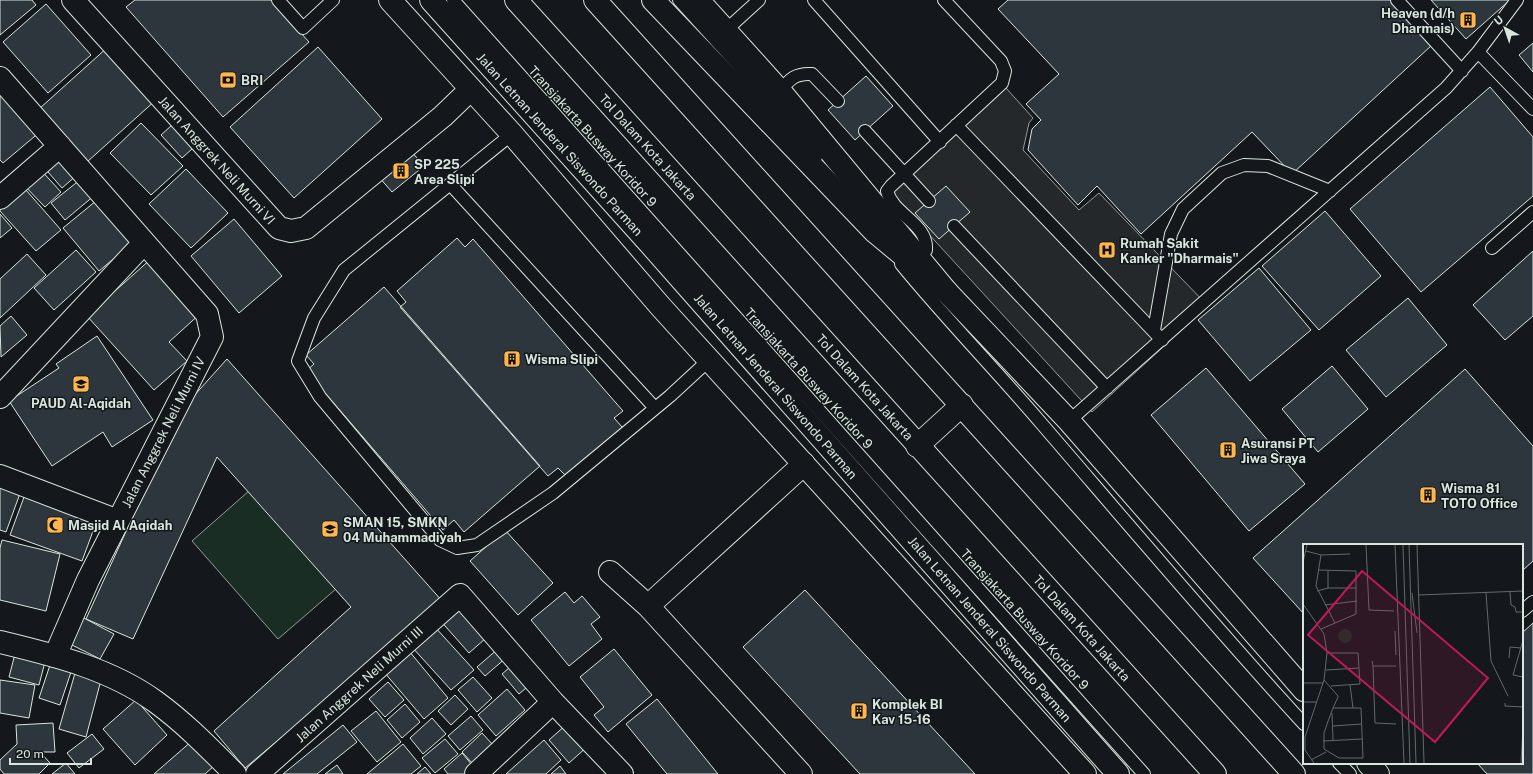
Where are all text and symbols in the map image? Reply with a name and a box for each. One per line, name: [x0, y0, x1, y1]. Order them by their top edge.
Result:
place label: Heaven (d/h Dharmais): [1381, 6, 1455, 36]
north arrow: [1485, 8, 1525, 48]
building icon: Heaven (d/h Dharmais): [1458, 10, 1478, 30]
text: U: [1492, 13, 1506, 27]
street label: Jalan Letnan Jenderal Siswondo Parman: [474, 50, 646, 239]
street label: Transjakarta Busway Koridor 9: [526, 63, 660, 210]
bank icon: BRI: [218, 70, 238, 90]
place label: BRI: [241, 73, 263, 88]
street label: Tol Dalam Kota Jakarta: [596, 91, 699, 203]
street label: Jalan Anggrek Neli Murni VI: [155, 93, 278, 227]
place label: SP 225 Area Slipi: [414, 157, 475, 187]
building icon: SP 225 Area Slipi: [391, 161, 411, 181]
place label: Rumah Sakit Kanker "Dharmais": [1120, 236, 1239, 266]
hospital icon: Rumah Sakit Kanker "Dharmais": [1097, 240, 1117, 260]
street label: Jalan Letnan Jenderal Siswondo Parman: [691, 291, 860, 482]
street label: Transjakarta Busway Koridor 9: [742, 305, 876, 452]
street label: Tol Dalam Kota Jakarta: [813, 331, 916, 443]
building icon: Wisma Slipi: [502, 349, 522, 369]
place label: Wisma Slipi: [525, 352, 598, 367]
street label: Jalan Anggrek Neli Murni IV: [119, 354, 208, 510]
school or university icon: PAUD Al-Aqidah: [71, 374, 91, 394]
place label: PAUD Al-Aqidah: [31, 396, 131, 411]
place label: Asuransi PT Jiwa Sraya: [1241, 436, 1315, 466]
building icon: Asuransi PT Jiwa Sraya: [1218, 440, 1238, 460]
place label: Wisma 81 TOTO Office: [1441, 481, 1518, 511]
building icon: Wisma 81 TOTO Office: [1418, 485, 1438, 505]
mosque icon: Masjid Al Aqidah: [45, 515, 65, 535]
place label: SMAN 15, SMKN 04 Muhammadiyah: [343, 515, 462, 545]
place label: Masjid Al Aqidah: [68, 518, 172, 533]
school or university icon: SMAN 15, SMKN 04 Muhammadiyah: [320, 519, 340, 539]
street label: Jalan Letnan Jenderal Siswondo Parman: [905, 534, 1074, 725]
inset map: [1303, 544, 1523, 764]
street label: Transjakarta Busway Koridor 9: [958, 546, 1092, 693]
street label: Tol Dalam Kota Jakarta: [1030, 572, 1133, 684]
street label: Jalan Anggrek Neli Murni III: [293, 623, 426, 745]
place label: Komplek BI Kav 15-16: [872, 697, 943, 727]
building icon: Komplek BI Kav 15-16: [849, 701, 869, 721]
scale bar: [10, 740, 91, 766]
text: 20 m: [16, 747, 44, 761]

